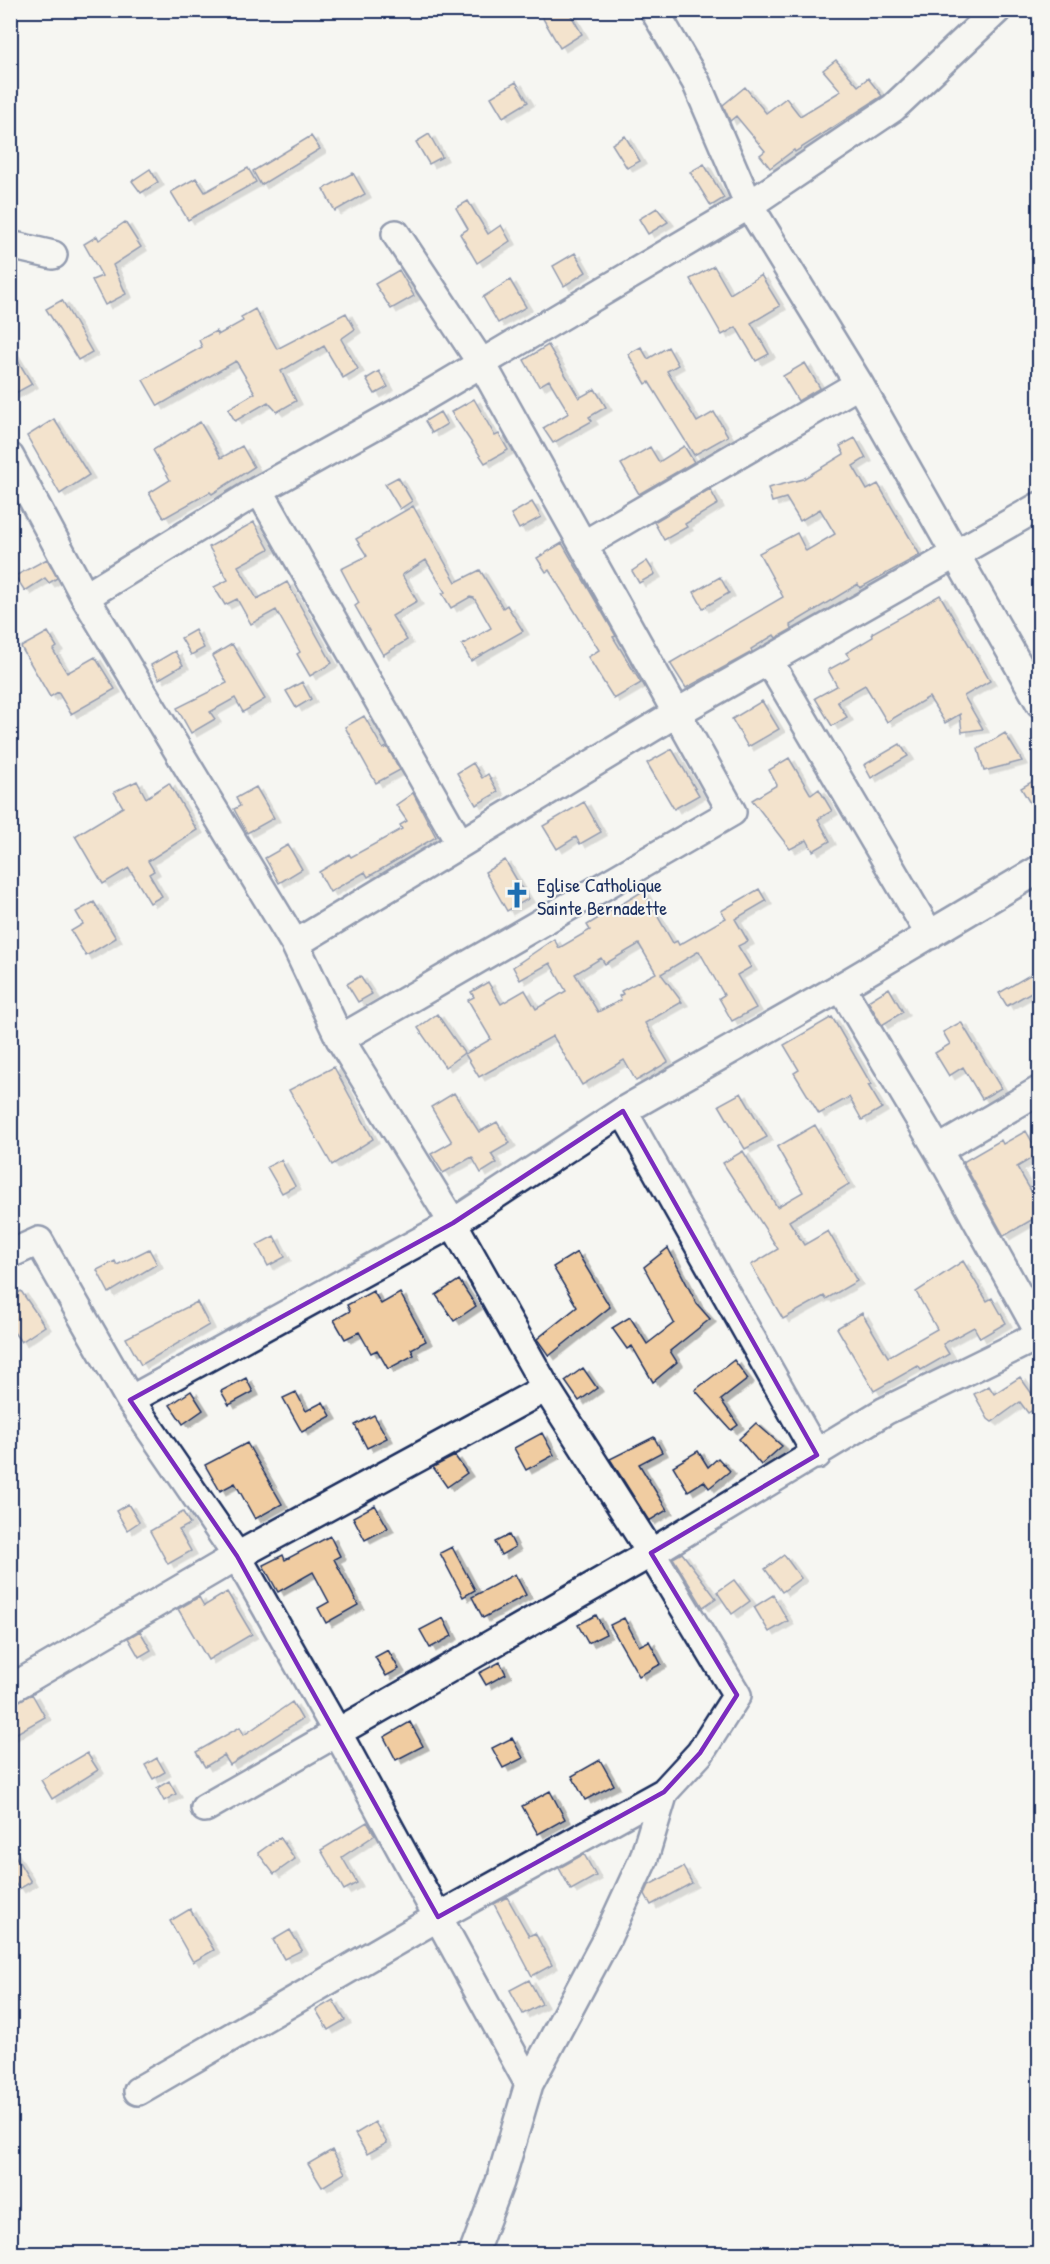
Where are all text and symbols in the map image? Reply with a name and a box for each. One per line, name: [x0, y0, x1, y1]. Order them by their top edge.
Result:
place label: Eglise Catholique Sainte Bernadette: [537, 871, 667, 921]
church icon: Eglise Catholique Sainte Bernadette: [502, 880, 532, 910]

